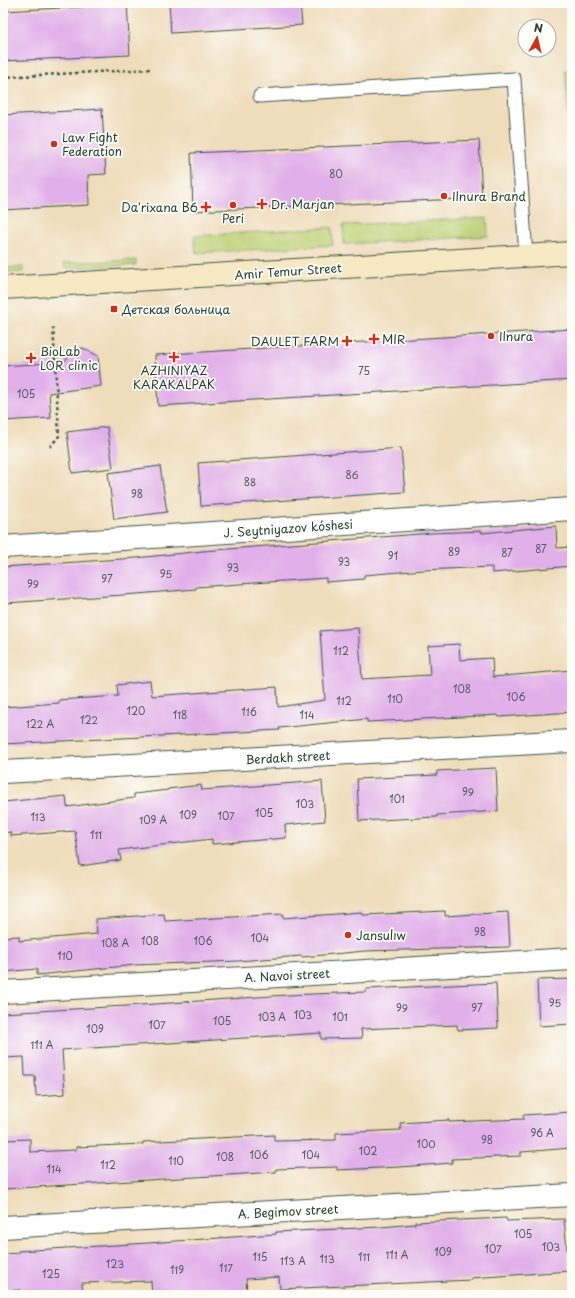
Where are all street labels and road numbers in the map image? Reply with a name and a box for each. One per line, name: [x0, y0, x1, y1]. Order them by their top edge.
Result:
street label: Amir Temur Street: [234, 258, 342, 284]
street label: J. Seytniyazov kóshesi: [223, 515, 353, 541]
street label: Berdakh street: [245, 746, 331, 768]
street label: A. Navoi street: [244, 964, 330, 986]
street label: A. Begimov street: [237, 1199, 339, 1223]

